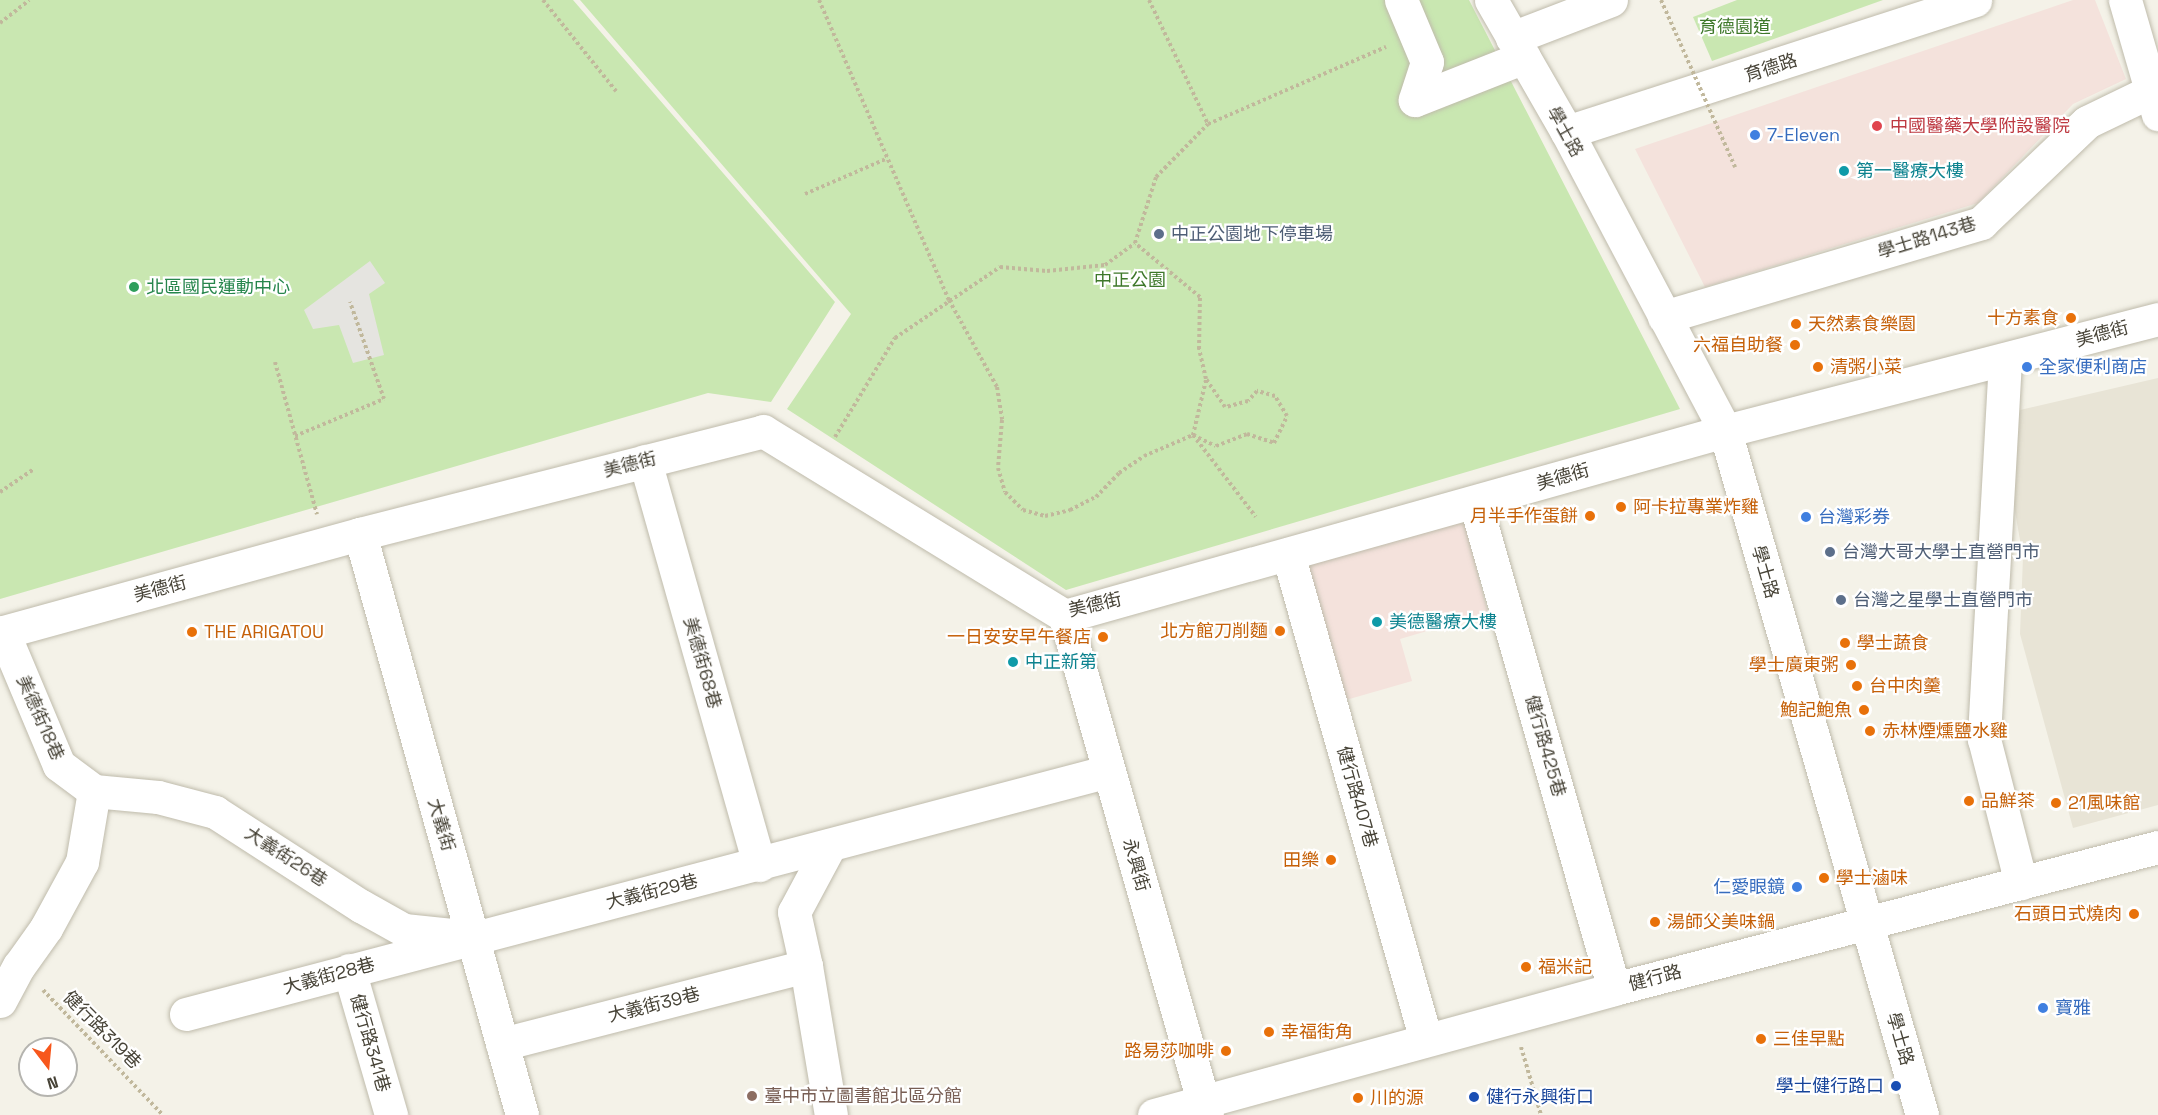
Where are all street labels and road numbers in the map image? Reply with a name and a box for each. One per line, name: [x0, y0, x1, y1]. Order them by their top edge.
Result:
street label: 育德路: [1742, 49, 1800, 87]
street label: 學士路: [1542, 103, 1588, 161]
street label: 學士路143巷: [1875, 213, 1979, 263]
street label: 美德街: [2073, 317, 2131, 351]
street label: 美德街: [601, 448, 659, 482]
street label: 美德街: [1534, 459, 1592, 495]
street label: 學士路: [1747, 543, 1783, 601]
street label: 美德街: [131, 572, 189, 606]
street label: 美德街: [1066, 588, 1124, 622]
street label: 美德街68巷: [679, 615, 725, 711]
street label: 美德街18巷: [12, 672, 68, 764]
street label: 健行路425巷: [1520, 693, 1570, 799]
street label: 健行路407巷: [1332, 744, 1382, 850]
street label: 大義街: [423, 796, 459, 854]
street label: 大義街26巷: [241, 822, 331, 892]
street label: 永興街: [1118, 836, 1154, 894]
street label: 大義街29巷: [604, 870, 700, 914]
street label: 大義街28巷: [281, 953, 377, 999]
street label: 健行路: [1626, 961, 1684, 995]
street label: 大義街39巷: [606, 983, 702, 1027]
street label: 健行路319巷: [59, 987, 145, 1073]
street label: 健行路341巷: [346, 991, 394, 1095]
street label: 學士路: [1882, 1010, 1918, 1068]

